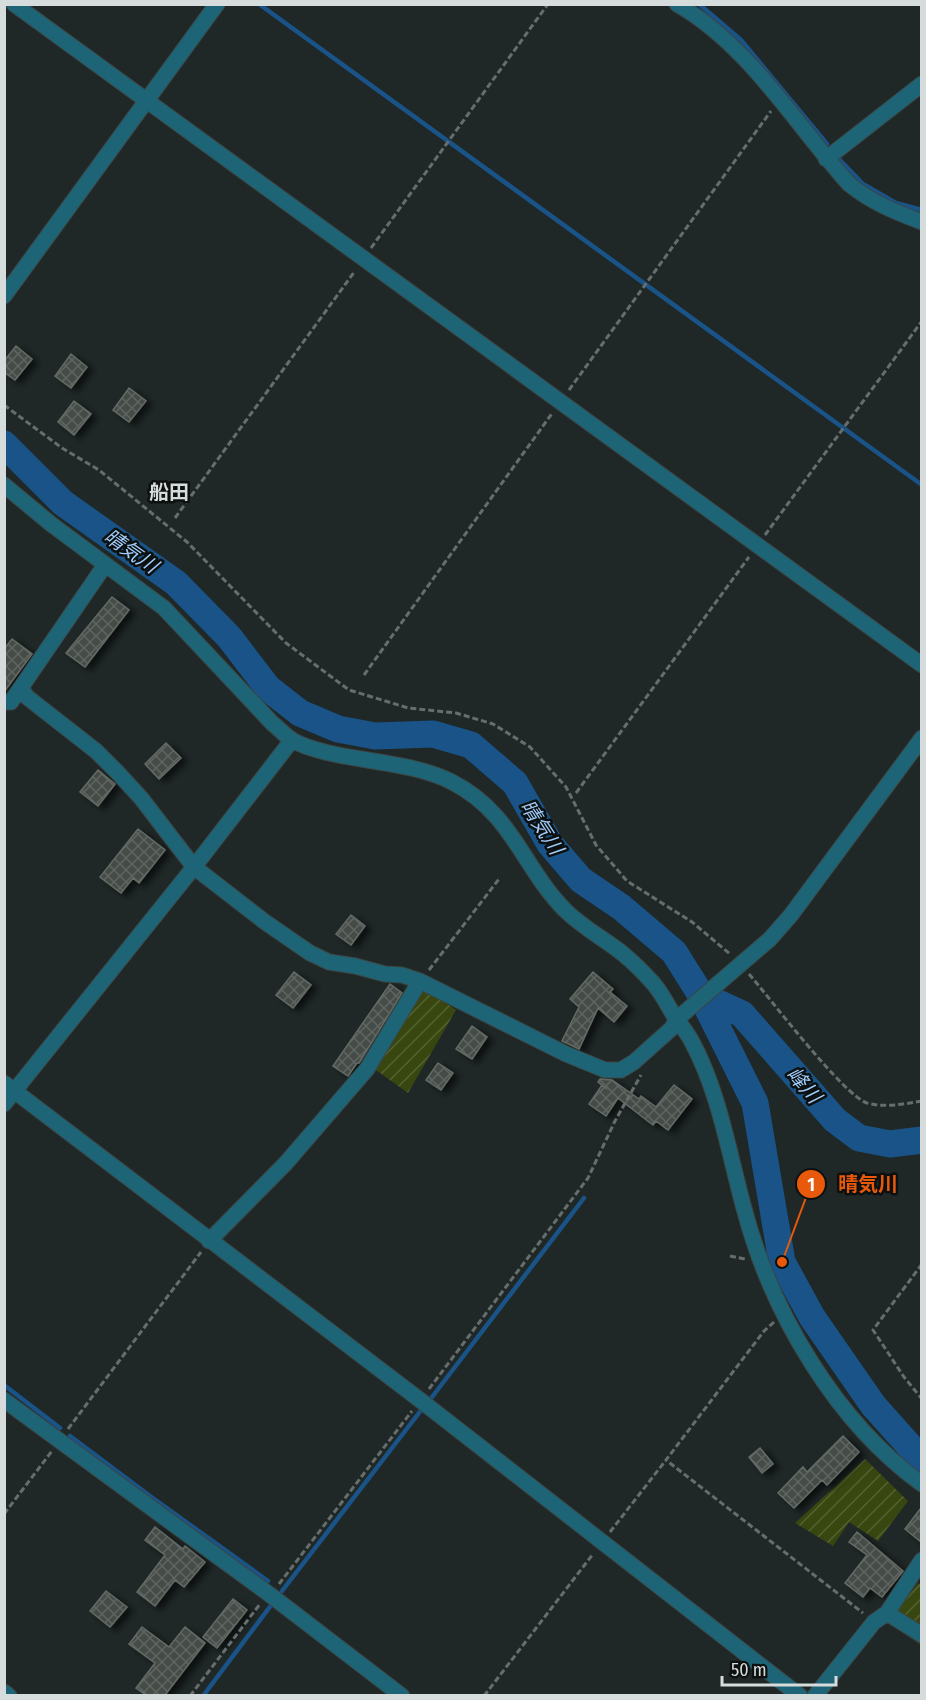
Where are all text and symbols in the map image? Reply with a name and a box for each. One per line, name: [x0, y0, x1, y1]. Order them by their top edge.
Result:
district label: 船田: [149, 480, 189, 504]
water label: 晴気川: [100, 524, 164, 579]
water label: 晴気川: [516, 795, 569, 860]
water label: 峰川: [782, 1062, 827, 1109]
callout: 晴気川: [796, 1165, 910, 1203]
text: 晴気川: [838, 1172, 898, 1196]
text: 1: [807, 1174, 815, 1196]
scale bar: [722, 1649, 836, 1687]
text: 50 m: [731, 1659, 767, 1681]

